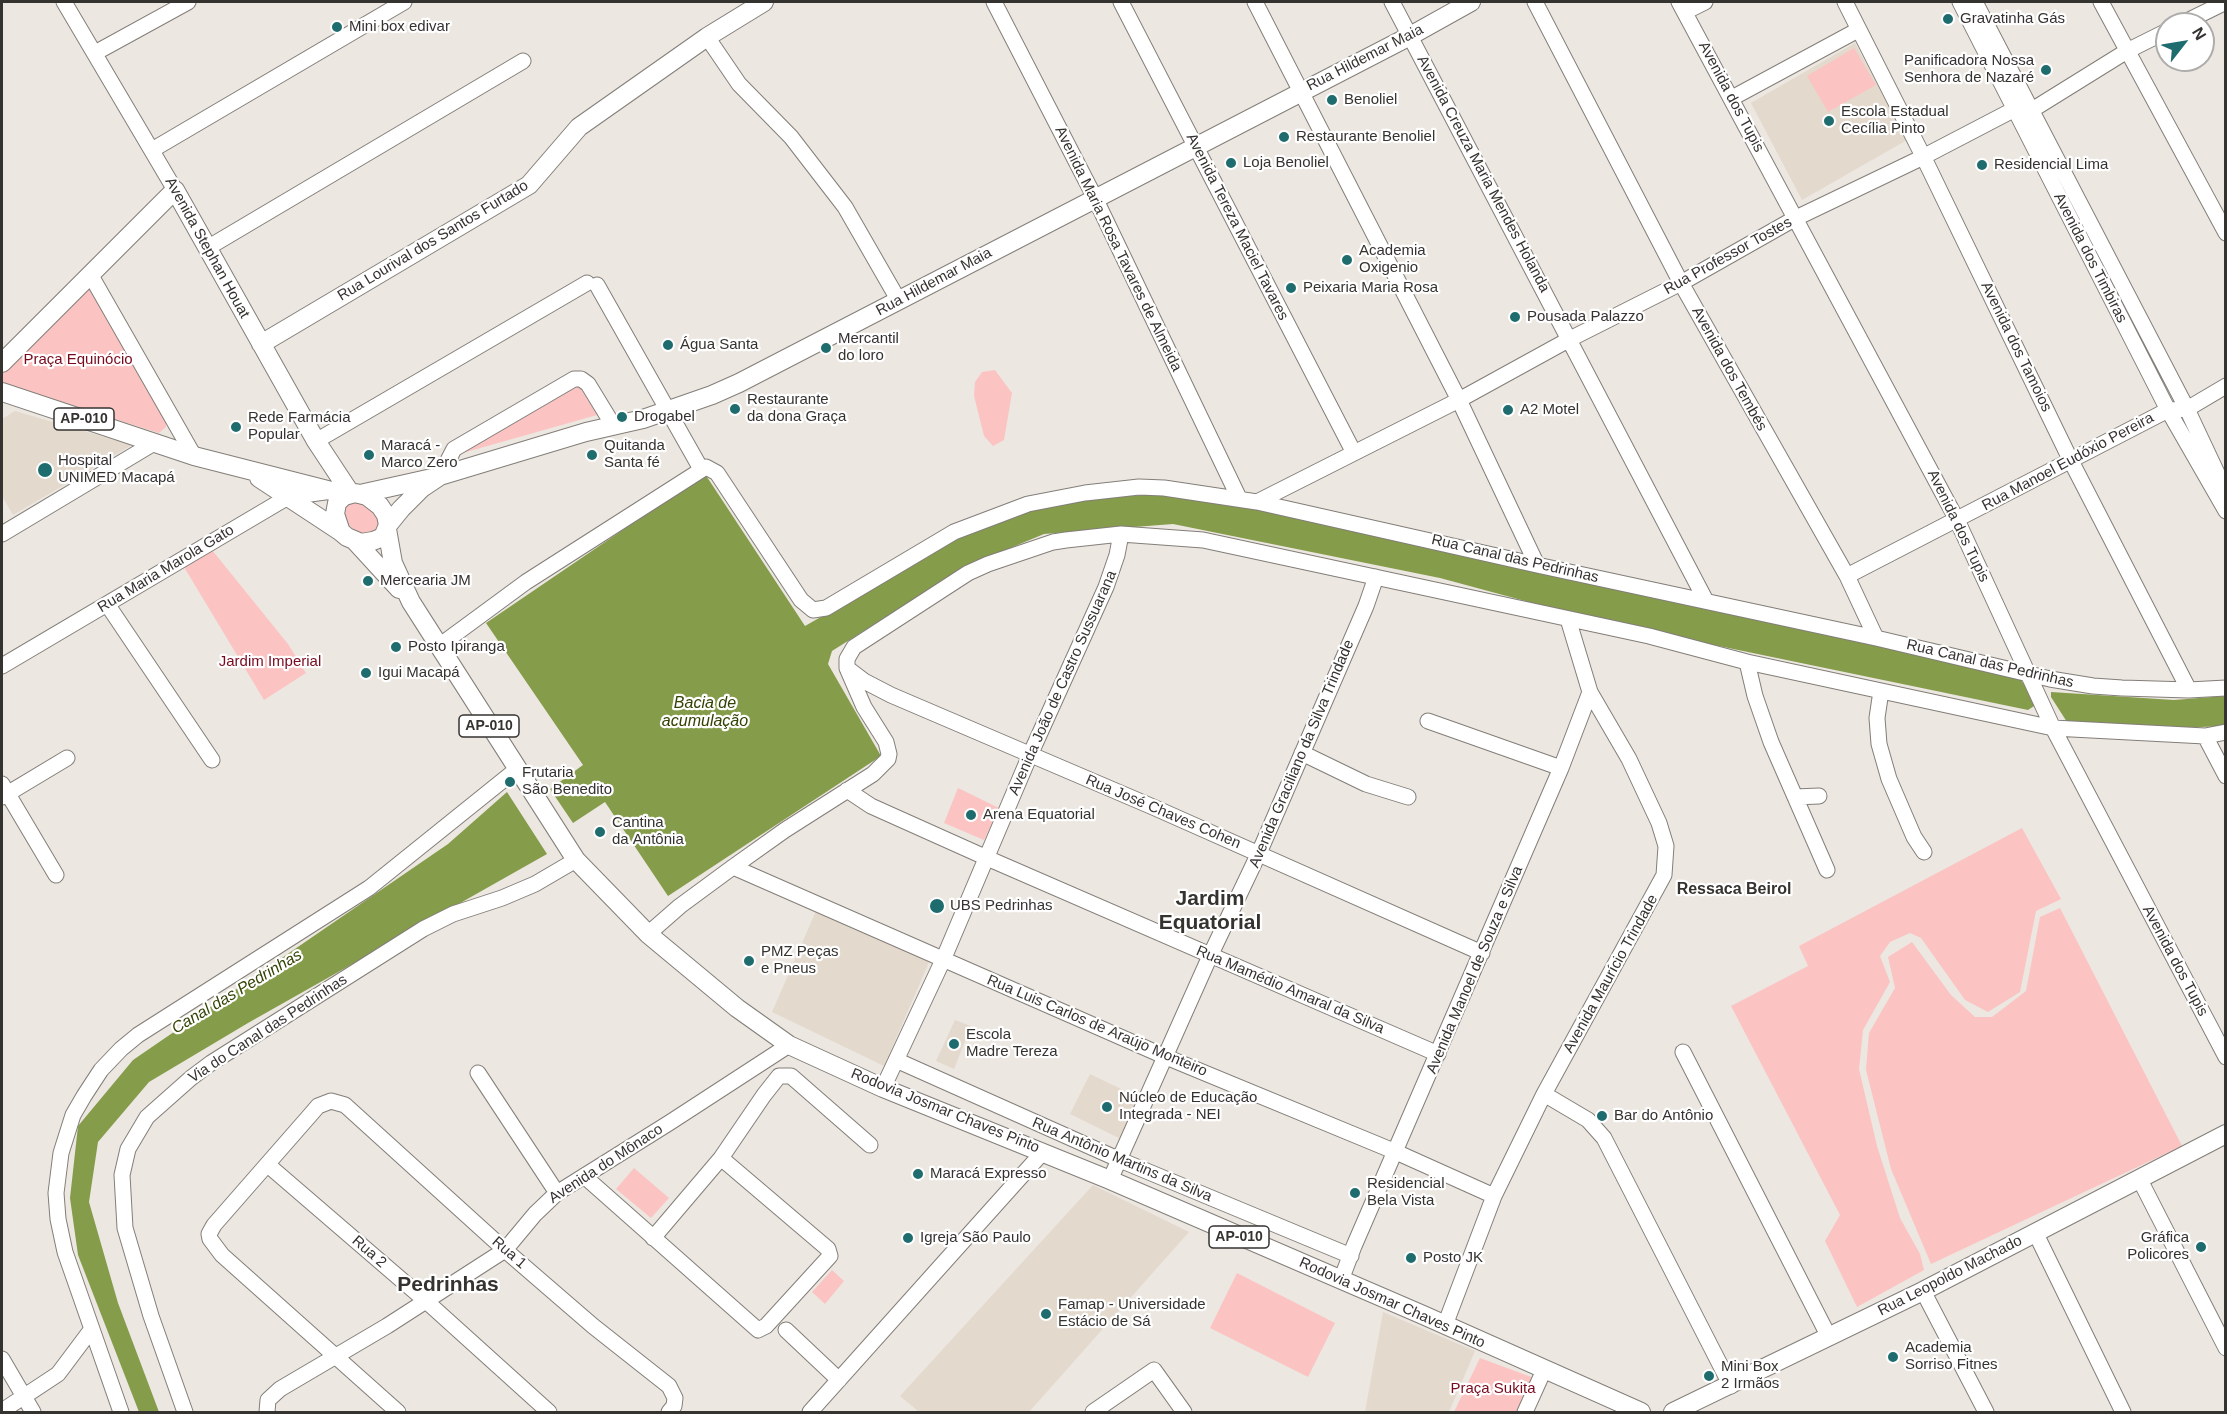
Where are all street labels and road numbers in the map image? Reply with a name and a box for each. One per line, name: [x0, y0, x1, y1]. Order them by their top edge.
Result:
street label: Rua Hildemar Maia: [1304, 21, 1426, 95]
street label: Avenida dos Tupis: [1694, 39, 1768, 155]
street label: Avenida Creuza Maria Mendes Holanda: [1413, 52, 1553, 296]
street label: Avenida Maria Rosa Tavares de Almeida: [1051, 123, 1185, 375]
street label: Avenida Tereza Maciel Tavares: [1182, 131, 1292, 323]
street label: Avenida Stephan Houat: [161, 174, 253, 322]
street label: Rua Lourival dos Santos Furtado: [334, 177, 532, 305]
street label: Avenida dos Timbiras: [2049, 190, 2131, 326]
street label: Rua Professor Tostes: [1661, 213, 1795, 299]
street label: Rua Hildemar Maia: [873, 244, 995, 320]
street label: Avenida dos Tamoios: [1977, 279, 2055, 415]
street label: Avenida dos Tembés: [1687, 304, 1771, 434]
road number: AP-010: [54, 408, 114, 430]
street label: Rua Manoel Eudóxio Pereira: [1979, 409, 2157, 515]
street label: Avenida dos Tupis: [1923, 467, 1993, 585]
street label: Rua Maria Marola Gato: [95, 521, 237, 617]
street label: Rua Canal das Pedrinhas: [1430, 531, 1600, 587]
street label: Avenida João de Castro Sussuarana: [1005, 568, 1121, 798]
street label: Rua Canal das Pedrinhas: [1905, 636, 2075, 692]
street label: Avenida Graciliano da Silva Trindade: [1246, 637, 1358, 871]
road number: AP-010: [459, 715, 519, 737]
street label: Rua José Chaves Cohen: [1083, 771, 1243, 853]
street label: Avenida Manoel de Souza e Silva: [1423, 863, 1527, 1077]
street label: Avenida Maurício Trindade: [1560, 892, 1662, 1056]
street label: Avenida dos Tupis: [2138, 903, 2212, 1019]
street label: Rua Mamédio Amaral da Silva: [1193, 942, 1387, 1038]
street label: Via do Canal das Pedrinhas: [185, 971, 351, 1087]
street label: Rua Luis Carlos de Araújo Monteiro: [984, 971, 1210, 1081]
street label: Rodovia Josmar Chaves Pinto: [848, 1065, 1042, 1157]
street label: Rua Antônio Martins da Silva: [1029, 1114, 1215, 1206]
street label: Avenida do Mônaco: [546, 1120, 666, 1208]
road number: AP-010: [1209, 1226, 1269, 1248]
street label: Rua 2: [348, 1232, 390, 1272]
street label: Rua Leopoldo Machado: [1875, 1232, 2025, 1320]
street label: Rua 1: [488, 1233, 530, 1273]
street label: Rodovia Josmar Chaves Pinto: [1296, 1254, 1488, 1352]

